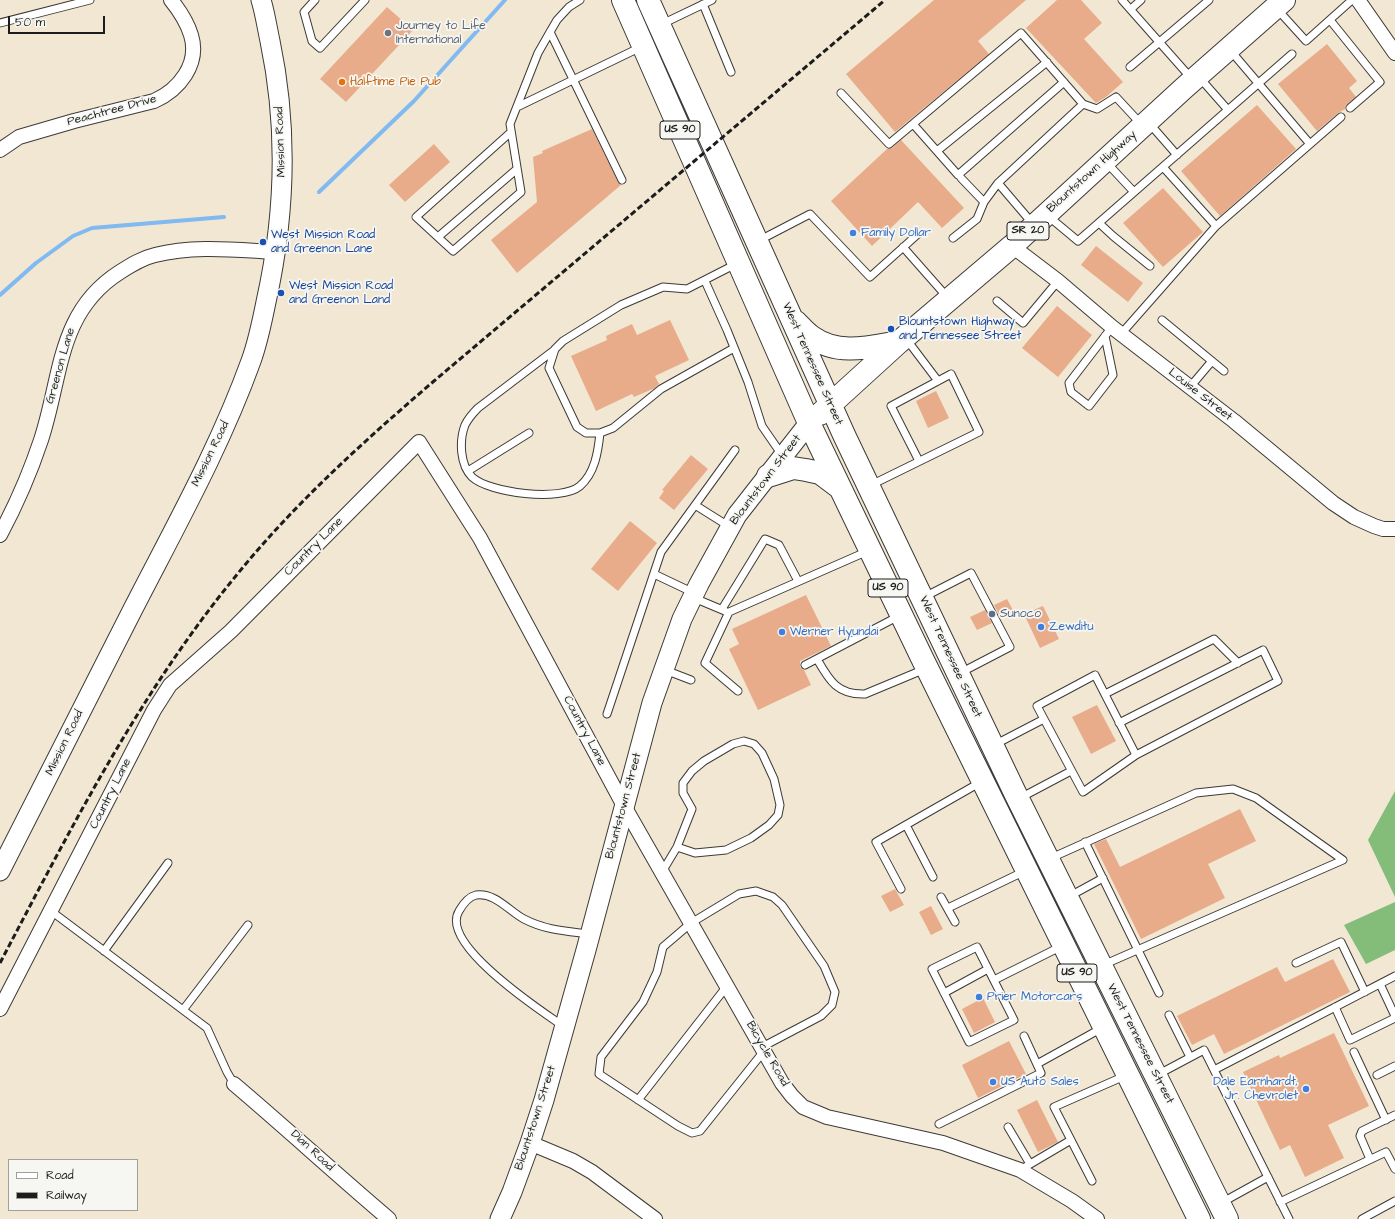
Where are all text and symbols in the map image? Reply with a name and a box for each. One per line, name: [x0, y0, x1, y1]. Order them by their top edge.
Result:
scale bar: [10, 8, 107, 34]
text: 50 m: [15, 14, 45, 31]
place label: Journey to Life International: [396, 19, 486, 47]
marker: Journey to Life International: [383, 28, 393, 38]
place label: Halftime Pie Pub: [350, 75, 441, 89]
marker: Halftime Pie Pub: [337, 77, 347, 87]
street label: Peachtree Drive: [66, 92, 158, 130]
street label: Mission Road: [273, 106, 289, 178]
road number: US 90: [660, 121, 700, 139]
street label: Blountstown Highway: [1044, 128, 1140, 216]
road number: SR 20: [1007, 222, 1049, 240]
place label: Family Dollar: [861, 226, 931, 240]
place label: West Mission Road and Greenon Lane: [271, 228, 375, 256]
marker: Family Dollar: [848, 228, 858, 238]
marker: West Mission Road and Greenon Lane: [258, 237, 268, 247]
place label: West Mission Road and Greenon Land: [289, 279, 393, 307]
marker: West Mission Road and Greenon Land: [276, 288, 286, 298]
street label: West Tennessee Street: [778, 300, 846, 428]
place label: Blountstown Highway and Tennessee Street: [899, 315, 1021, 343]
marker: Blountstown Highway and Tennessee Street: [886, 324, 896, 334]
street label: Greenon Lane: [43, 326, 79, 406]
street label: Louise Street: [1165, 366, 1235, 424]
street label: Mission Road: [189, 419, 233, 489]
street label: Blountstown Street: [727, 432, 805, 528]
street label: Country Lane: [282, 515, 346, 579]
road number: US 90: [868, 579, 908, 597]
street label: West Tennessee Street: [915, 594, 985, 720]
place label: Sunoco: [1000, 607, 1041, 621]
marker: Sunoco: [987, 609, 997, 619]
place label: Zewditu: [1049, 620, 1094, 634]
marker: Zewditu: [1036, 622, 1046, 632]
place label: Werner Hyundai: [790, 625, 878, 639]
marker: Werner Hyundai: [777, 627, 787, 637]
street label: Country Lane: [560, 694, 608, 768]
street label: Mission Road: [43, 708, 87, 778]
street label: Blountstown Street: [603, 751, 645, 861]
street label: Country Lane: [87, 756, 135, 832]
road number: US 90: [1057, 964, 1097, 982]
street label: West Tennessee Street: [1103, 982, 1177, 1106]
place label: Prier Motorcars: [987, 990, 1082, 1004]
marker: Prier Motorcars: [974, 992, 984, 1002]
street label: Bicycle Road: [743, 1019, 791, 1089]
street label: Blountstown Street: [512, 1064, 560, 1172]
place label: US Auto Sales: [1001, 1075, 1079, 1089]
place label: Dale Earnhardt, Jr. Chevrolet: [1213, 1075, 1298, 1103]
marker: US Auto Sales: [988, 1077, 998, 1087]
marker: Dale Earnhardt, Jr. Chevrolet: [1301, 1084, 1311, 1094]
street label: Dian Road: [287, 1127, 337, 1175]
legend: [8, 1159, 138, 1211]
text: Road: [46, 1167, 74, 1184]
text: Railway: [46, 1187, 87, 1204]

